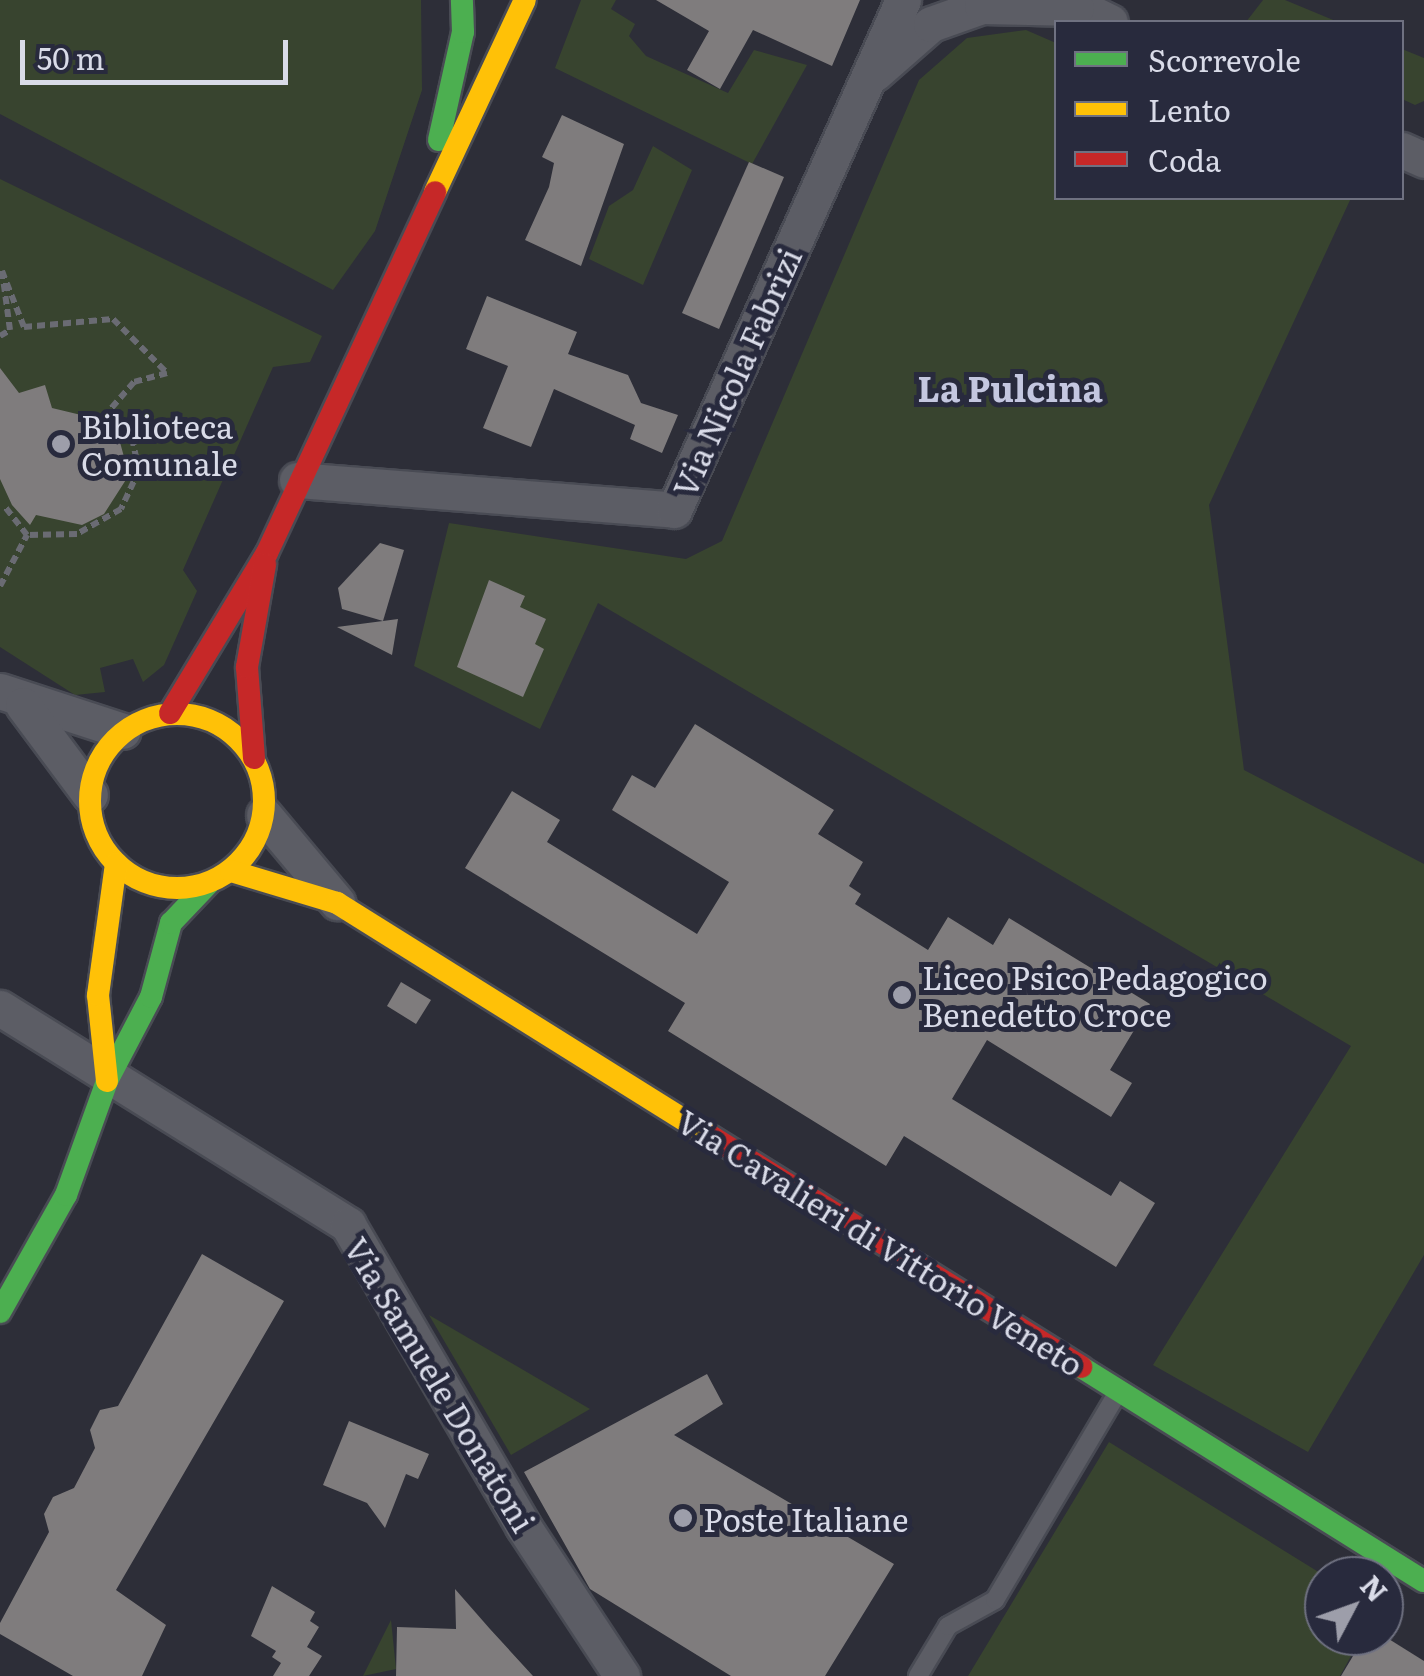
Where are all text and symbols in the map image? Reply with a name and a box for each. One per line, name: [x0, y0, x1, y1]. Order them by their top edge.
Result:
scale bar: [25, 20, 292, 82]
legend: [1054, 20, 1404, 200]
text: 50 m: [37, 35, 105, 79]
text: Scorrevole: [1148, 37, 1301, 81]
text: Lento: [1148, 87, 1231, 131]
text: Coda: [1148, 137, 1221, 181]
street label: Via Nicola Fabrizi: [664, 242, 808, 502]
district label: La Pulcina: [917, 366, 1103, 408]
place label: Biblioteca Comunale: [81, 407, 238, 482]
marker: Biblioteca Comunale: [50, 433, 72, 455]
place label: Liceo Psico Pedagogico Benedetto Croce: [922, 958, 1268, 1033]
marker: Liceo Psico Pedagogico Benedetto Croce: [891, 984, 913, 1006]
street label: Via Cavalieri di Vittorio Veneto: [671, 1101, 1091, 1383]
street label: Via Samuele Donatoni: [338, 1230, 544, 1538]
place label: Poste Italiane: [703, 1499, 909, 1537]
marker: Poste Italiane: [672, 1507, 694, 1529]
north arrow: [1304, 1556, 1404, 1656]
text: N: [1352, 1565, 1399, 1610]

